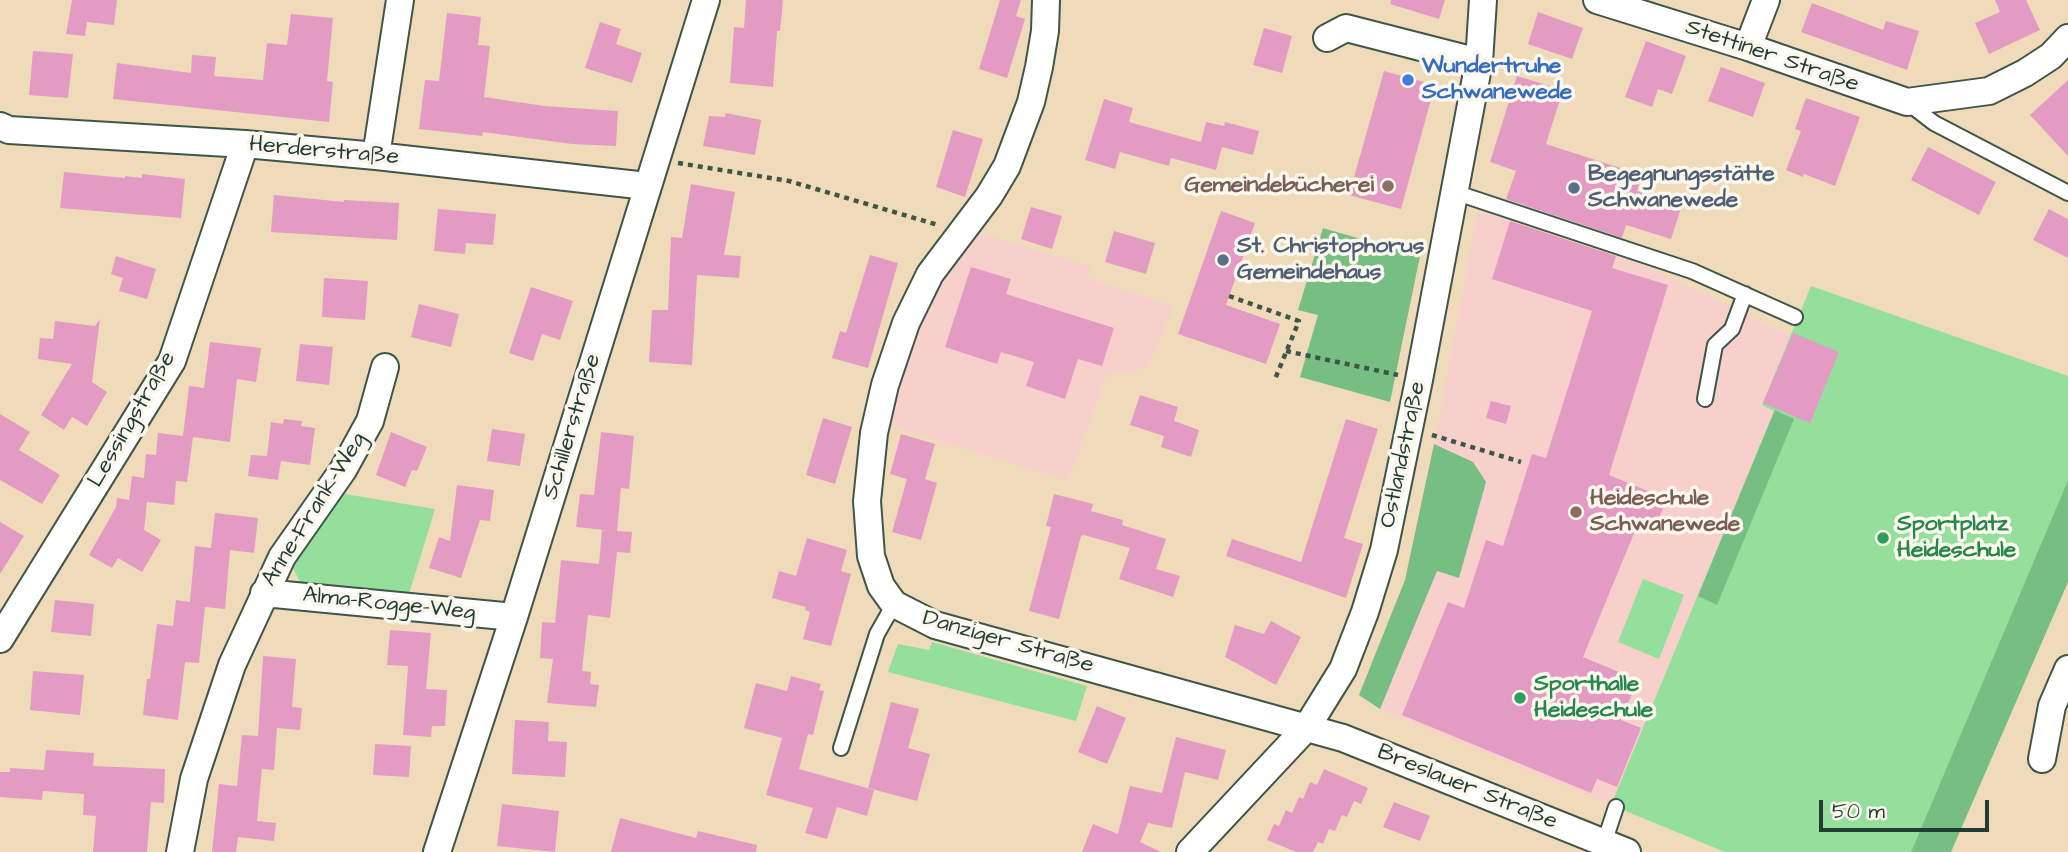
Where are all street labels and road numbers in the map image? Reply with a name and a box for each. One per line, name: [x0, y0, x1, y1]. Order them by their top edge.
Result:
street label: Stettiner Straße: [1682, 14, 1862, 100]
street label: Herderstraße: [248, 132, 400, 172]
street label: Lessingstraße: [83, 347, 183, 493]
street label: Schillerstraße: [538, 351, 608, 503]
street label: Ostlandstraße: [1375, 379, 1433, 531]
street label: Anne-Frank-Weg: [257, 428, 373, 592]
street label: Alma-Rogge-Weg: [301, 582, 477, 628]
street label: Danziger Straße: [919, 605, 1097, 681]
street label: Breslauer Straße: [1373, 739, 1561, 837]

